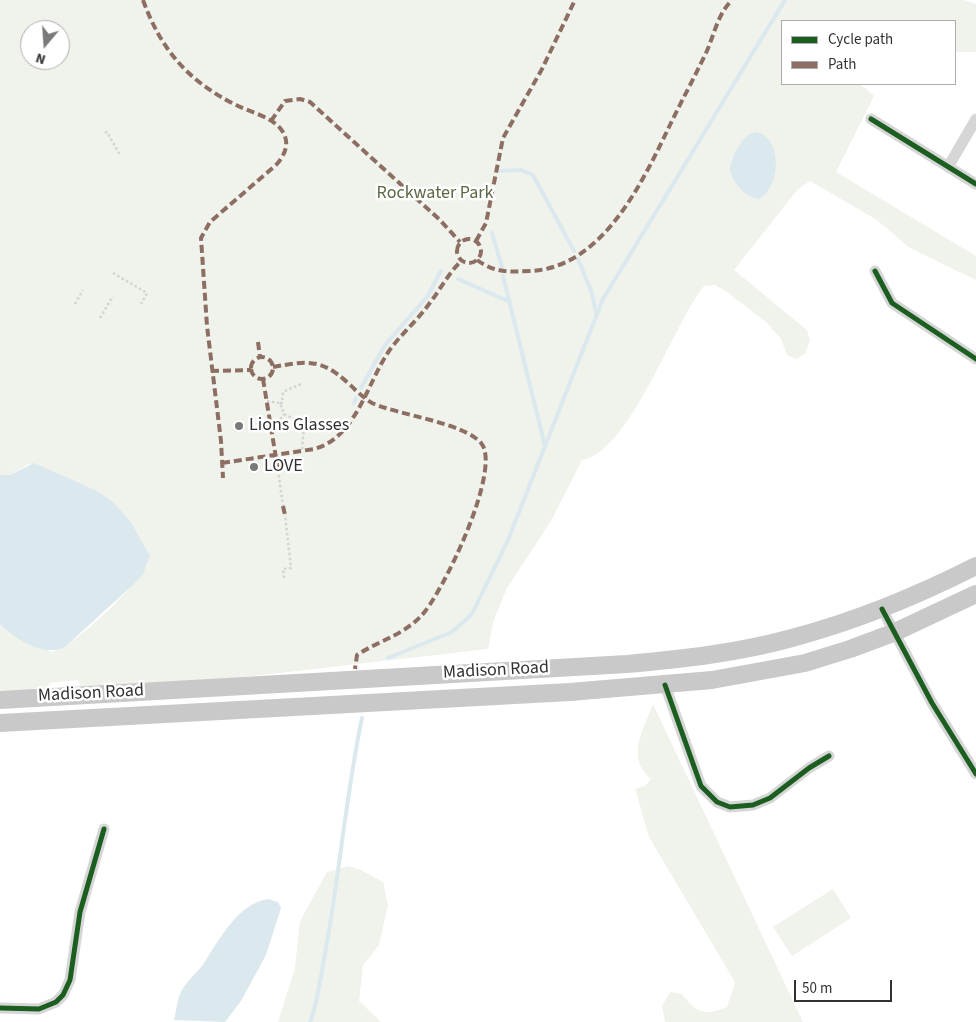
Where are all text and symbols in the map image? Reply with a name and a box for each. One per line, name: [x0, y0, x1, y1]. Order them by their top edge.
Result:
north arrow: [20, 20, 70, 70]
legend: [781, 20, 956, 85]
text: Cycle path: [828, 29, 893, 50]
text: N: [33, 47, 48, 69]
text: Path: [828, 54, 856, 75]
park label: Rockwater Park: [377, 183, 493, 205]
place label: Lions Glasses: [249, 415, 349, 437]
marker: Lions Glasses: [233, 420, 245, 432]
place label: LOVE: [264, 456, 303, 478]
marker: LOVE: [248, 461, 260, 473]
street label: Madison Road: [443, 657, 549, 685]
street label: Madison Road: [38, 680, 144, 708]
scale bar: [796, 970, 894, 1002]
text: 50 m: [802, 978, 832, 999]

